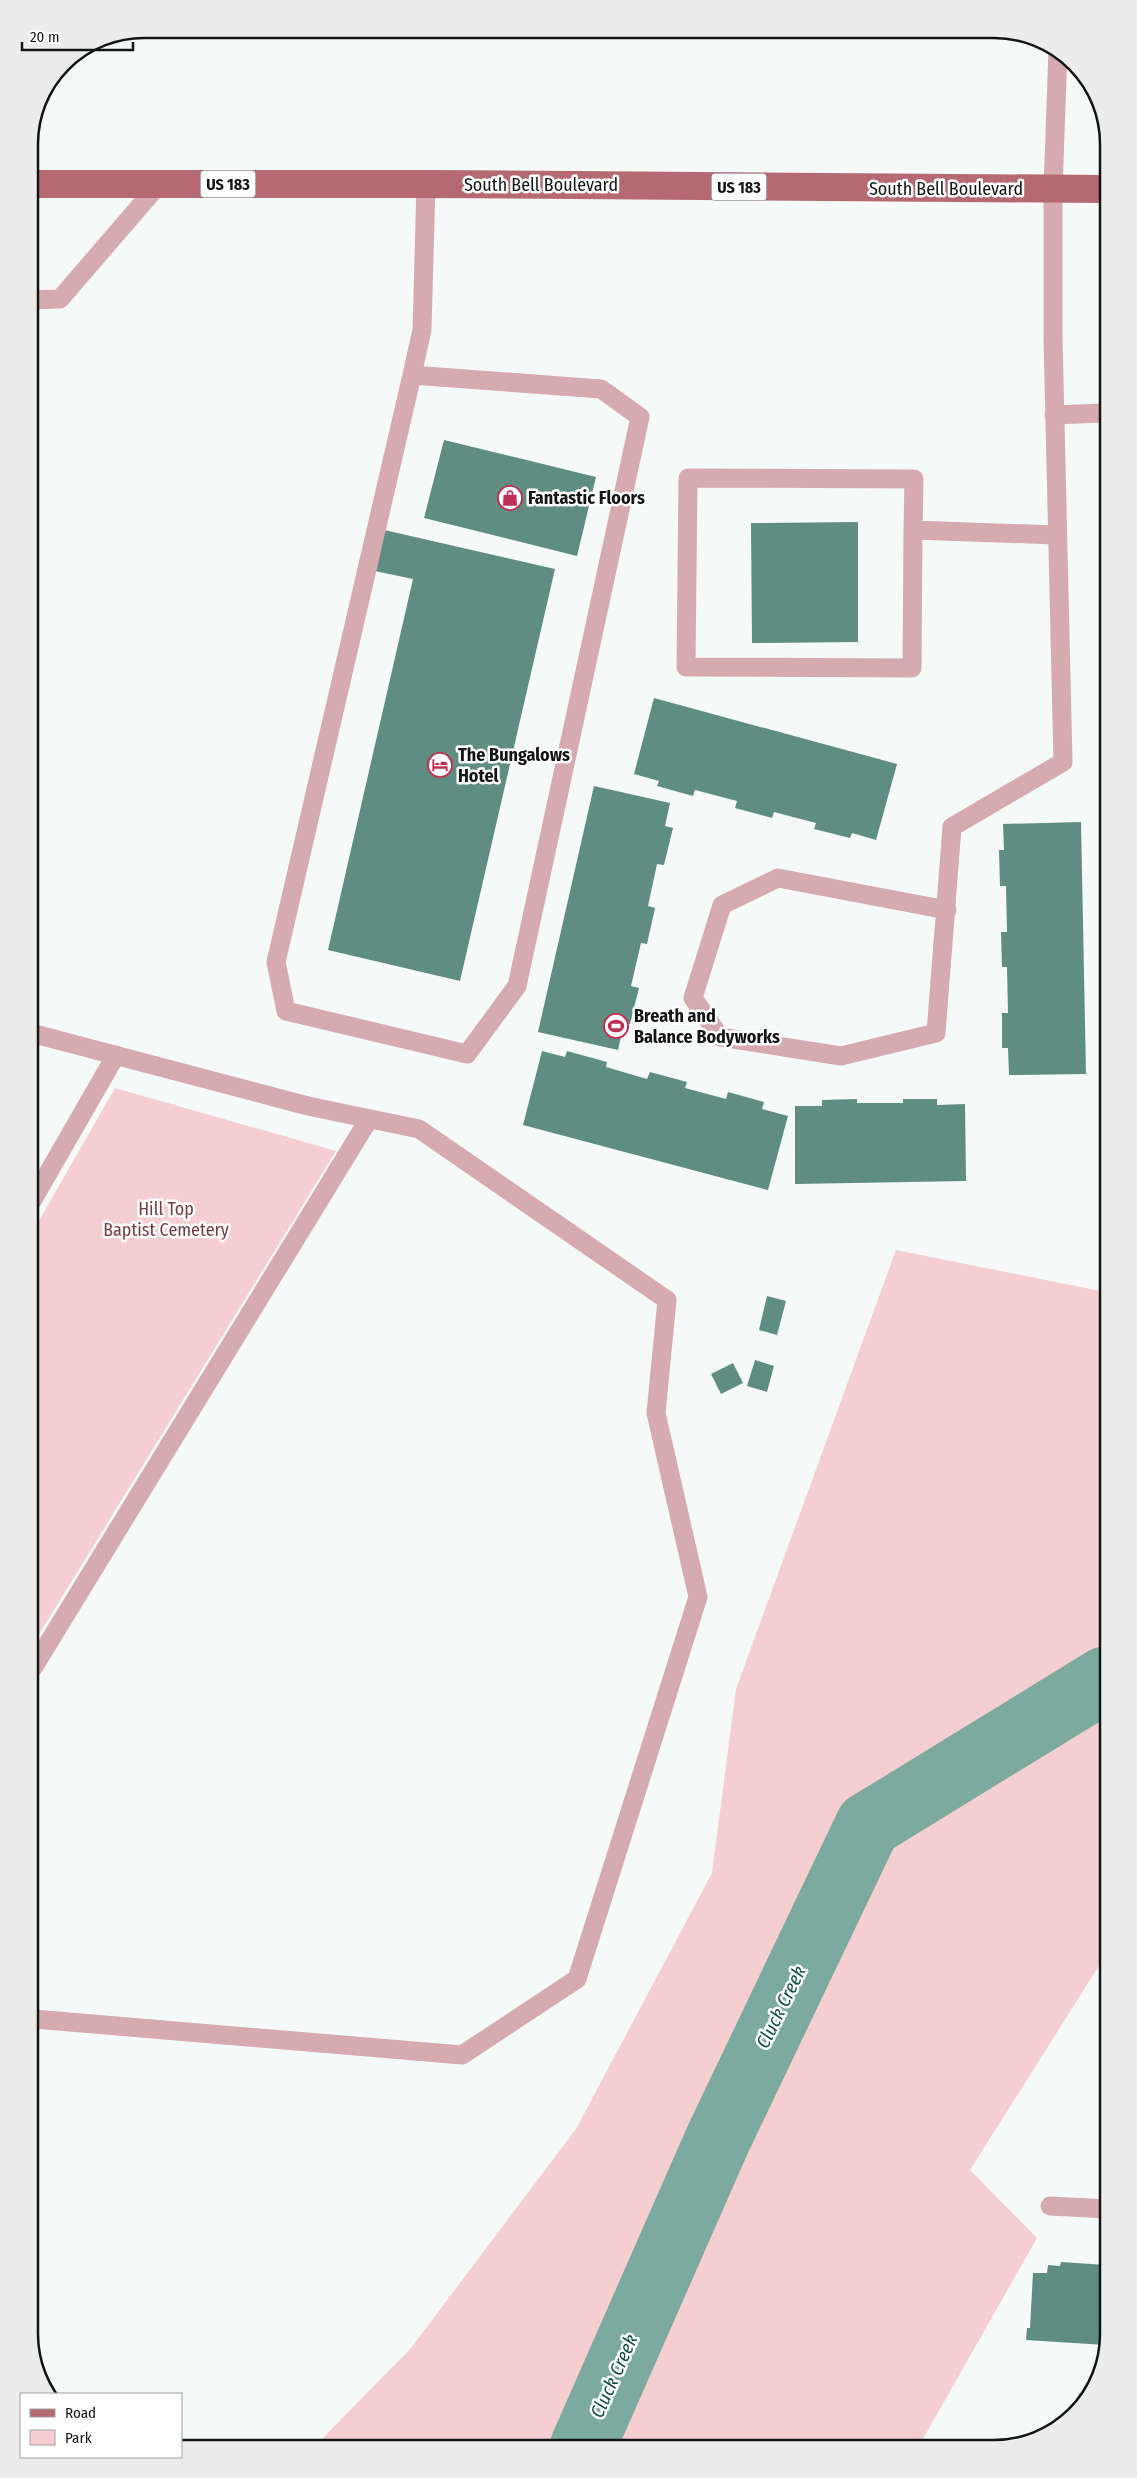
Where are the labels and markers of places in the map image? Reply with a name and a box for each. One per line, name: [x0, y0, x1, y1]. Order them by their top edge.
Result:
shop icon: Fantastic Floors: [497, 485, 523, 511]
place label: Fantastic Floors: [528, 487, 645, 509]
place label: The Bungalows Hotel: [458, 744, 570, 787]
hotel icon: The Bungalows Hotel: [427, 752, 453, 778]
place label: Breath and Balance Bodyworks: [634, 1005, 780, 1048]
sports icon: Breath and Balance Bodyworks: [603, 1013, 629, 1039]

